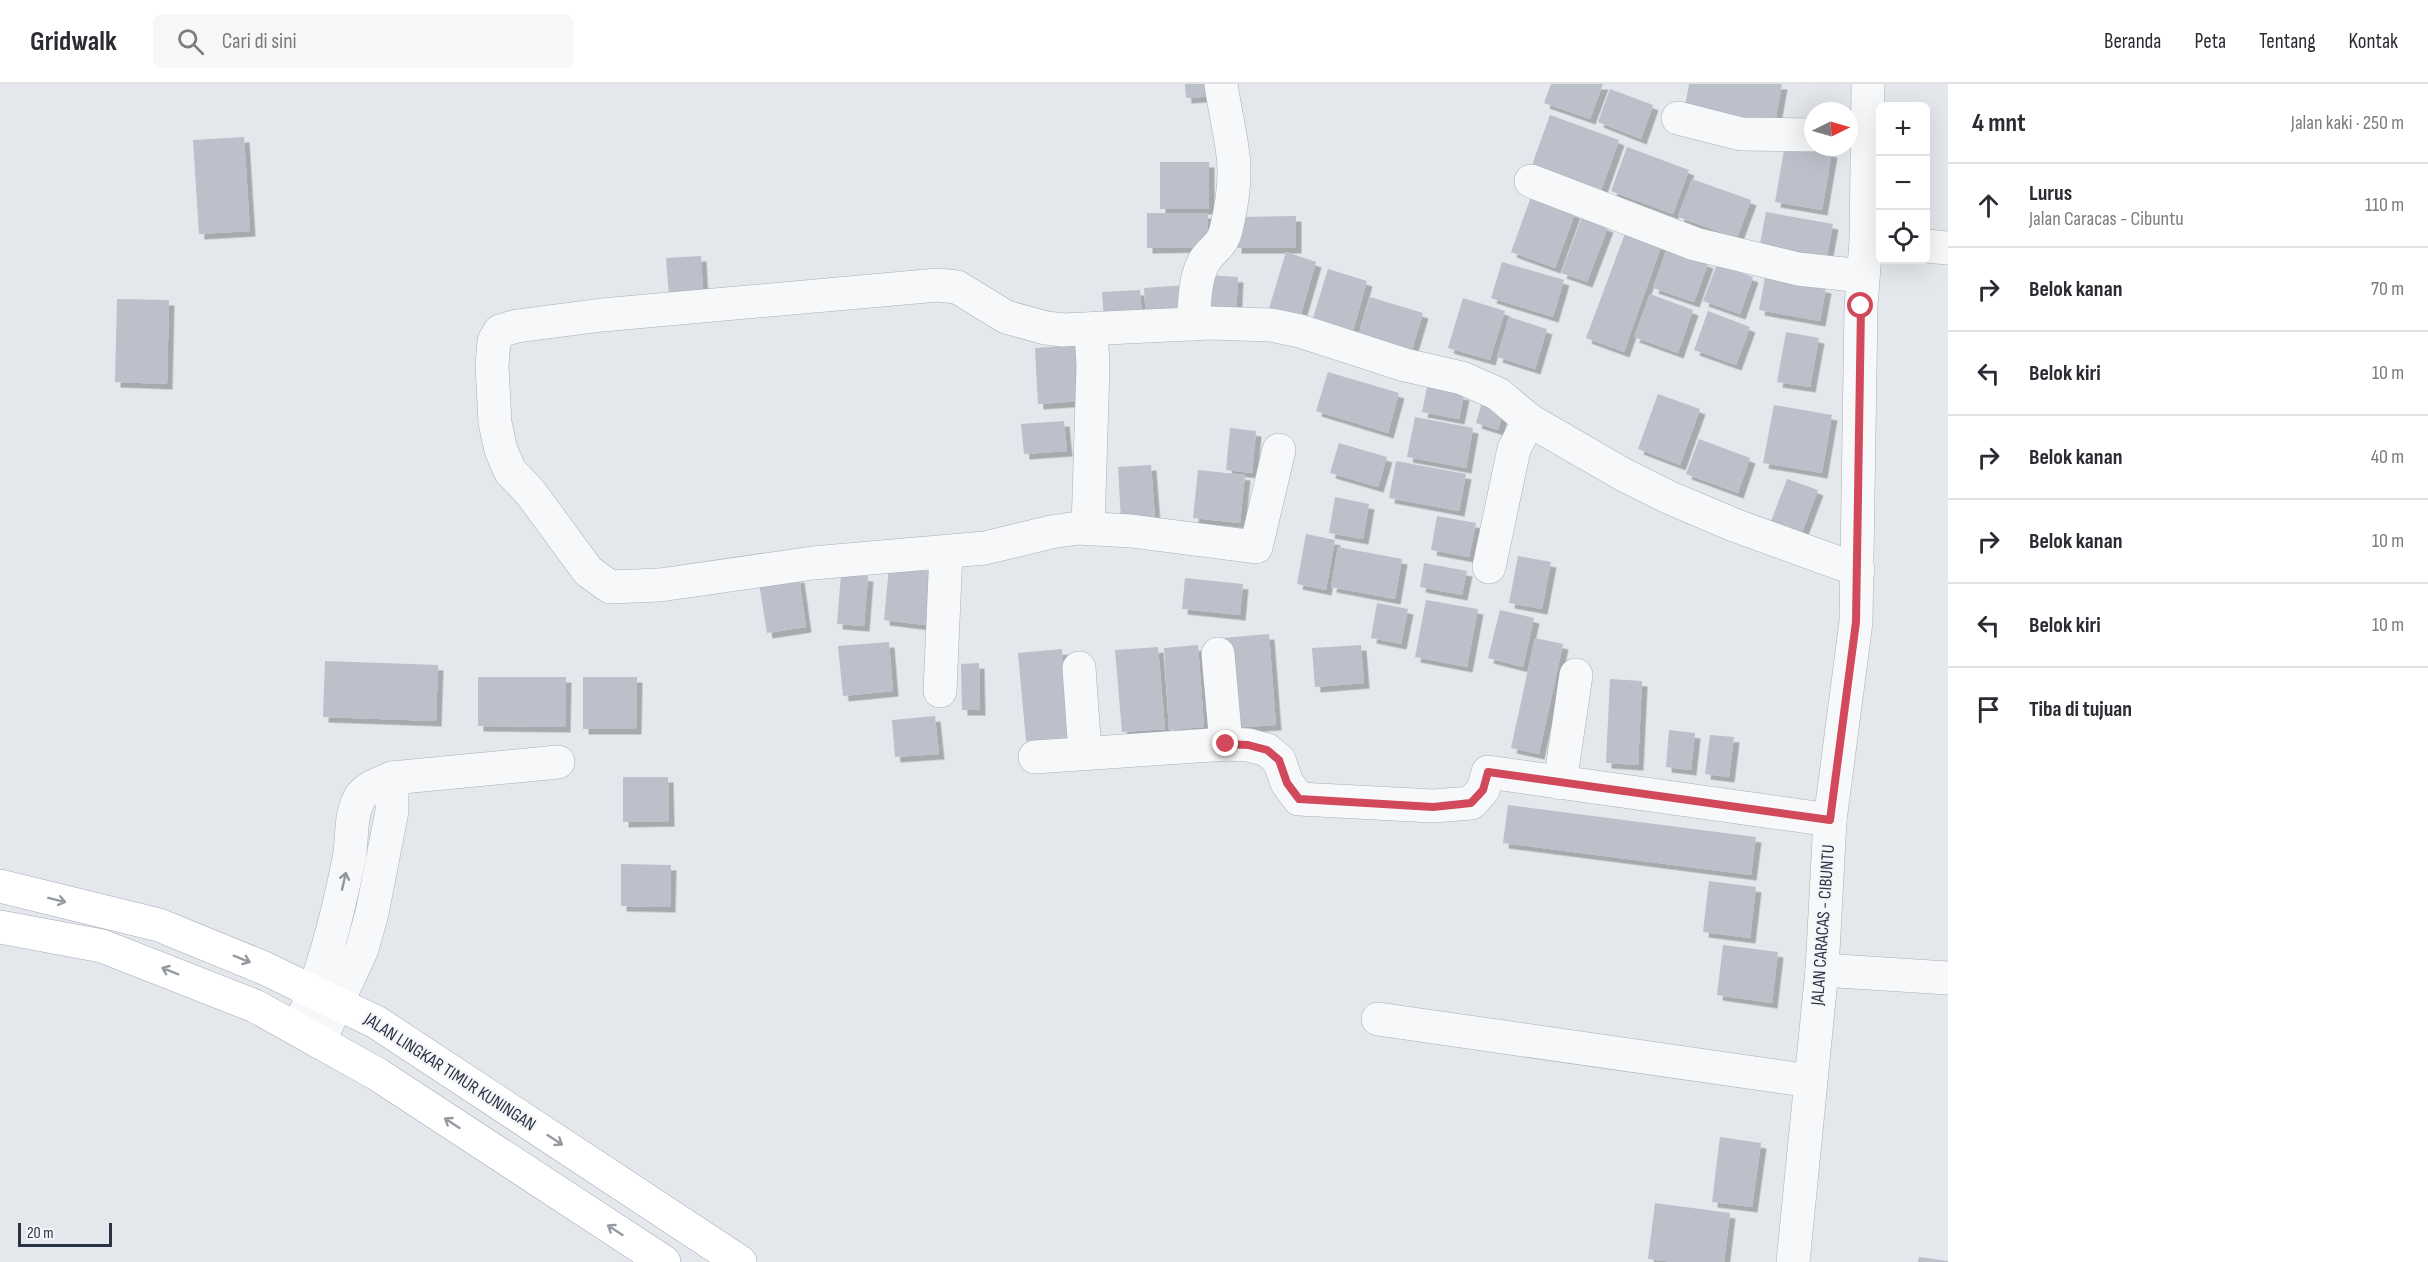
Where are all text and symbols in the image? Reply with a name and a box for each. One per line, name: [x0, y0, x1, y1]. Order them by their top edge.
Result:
search box: [153, 14, 573, 68]
text: Gridwalk: [30, 25, 117, 58]
icon: search: [174, 25, 207, 58]
text: Cari di sini: [222, 28, 297, 55]
text: Beranda: [2104, 29, 2161, 54]
text: Peta: [2194, 29, 2226, 54]
text: Tentang: [2259, 29, 2316, 54]
text: Kontak: [2349, 29, 2398, 54]
north arrow: [1804, 102, 1858, 156]
map controls: [1876, 102, 1930, 264]
button: +: [1876, 102, 1930, 156]
text: 4 mnt: [1972, 108, 2026, 139]
text: Jalan kaki · 250 m: [2291, 111, 2404, 135]
button: −: [1876, 156, 1930, 210]
text: Lurus: [2029, 180, 2072, 207]
icon: ahead: [1972, 189, 2005, 222]
text: 110 m: [2365, 193, 2404, 217]
text: Jalan Caracas - Cibuntu: [2029, 207, 2184, 231]
button: locate: [1876, 210, 1930, 264]
icon: right: [1972, 273, 2005, 306]
text: Belok kanan: [2029, 276, 2122, 303]
text: 70 m: [2371, 277, 2404, 301]
route start: [1847, 292, 1873, 318]
icon: left: [1972, 357, 2005, 390]
text: Belok kiri: [2029, 360, 2101, 387]
text: 10 m: [2372, 361, 2404, 385]
icon: right: [1972, 441, 2005, 474]
text: Belok kanan: [2029, 444, 2122, 471]
text: 40 m: [2371, 445, 2404, 469]
icon: right: [1972, 525, 2005, 558]
text: Belok kanan: [2029, 528, 2122, 555]
text: 10 m: [2372, 529, 2404, 553]
icon: left: [1972, 609, 2005, 642]
text: Belok kiri: [2029, 612, 2101, 639]
text: 10 m: [2372, 613, 2404, 637]
icon: arrive: [1972, 693, 2005, 726]
text: Tiba di tujuan: [2029, 696, 2132, 723]
route end: [1212, 730, 1238, 756]
street label: JALAN CARACAS - CIBUNTU: [1807, 844, 1839, 1007]
one-way arrow: [339, 872, 350, 891]
one-way arrow: [47, 894, 66, 906]
one-way arrow: [232, 954, 251, 965]
one-way arrow: [161, 965, 180, 976]
street label: JALAN LINGKAR TIMUR KUNINGAN: [359, 1008, 540, 1135]
one-way arrow: [444, 1117, 461, 1129]
one-way arrow: [547, 1134, 563, 1146]
scale bar: [18, 1220, 112, 1248]
text: 20 m: [27, 1224, 54, 1243]
one-way arrow: [607, 1224, 624, 1236]

